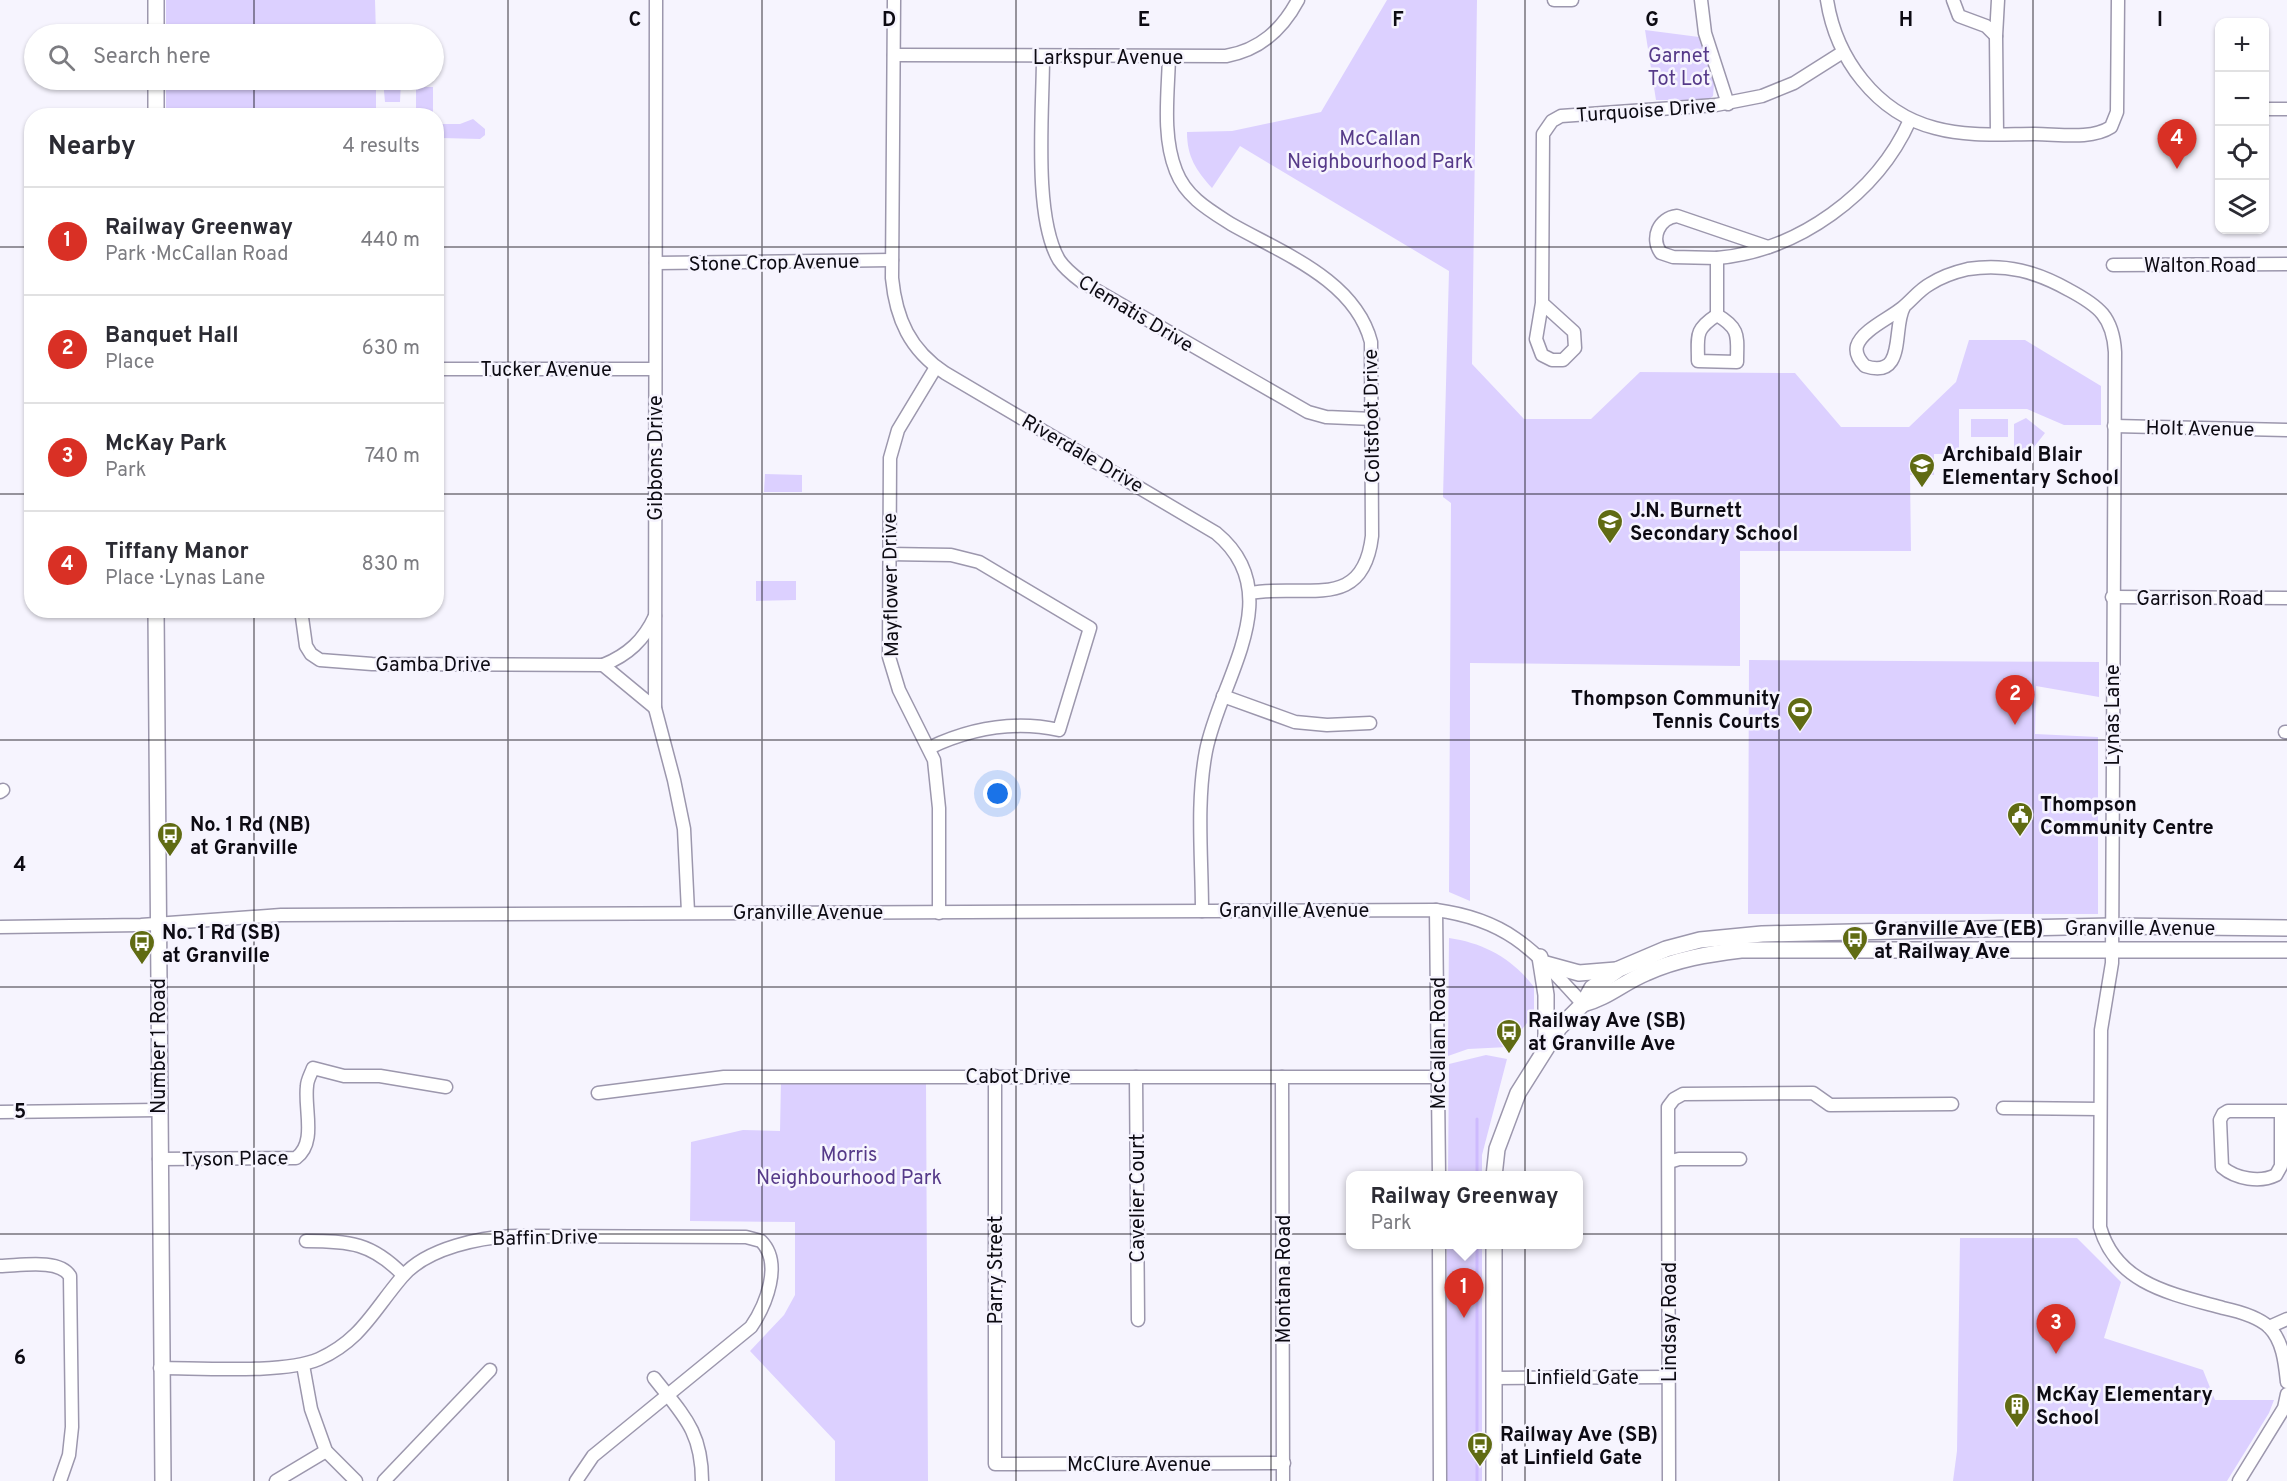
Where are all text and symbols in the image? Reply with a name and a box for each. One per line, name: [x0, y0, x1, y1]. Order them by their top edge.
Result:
text: C: [629, 8, 641, 34]
text: D: [882, 8, 896, 34]
text: E: [1138, 8, 1150, 34]
text: F: [1392, 8, 1404, 34]
text: G: [1645, 8, 1659, 34]
text: H: [1899, 8, 1913, 34]
text: I: [2157, 8, 2163, 34]
map controls: [2215, 18, 2269, 234]
button: +: [2215, 18, 2269, 72]
search box: [24, 24, 444, 90]
icon: search: [45, 41, 78, 74]
text: Search here: [93, 44, 211, 71]
park label: Garnet Tot Lot: [1648, 44, 1710, 93]
street label: Larkspur Avenue: [1033, 46, 1183, 72]
button: −: [2215, 72, 2269, 126]
street label: Turquoise Drive: [1575, 94, 1717, 130]
pin: 4: [2158, 120, 2196, 169]
button: locate: [2215, 126, 2269, 180]
park label: McCallan Neighbourhood Park: [1287, 127, 1473, 176]
text: Nearby: [48, 131, 136, 164]
text: 4 results: [343, 134, 420, 160]
button: layers: [2215, 180, 2269, 234]
text: Railway Greenway: [105, 215, 293, 242]
text: 1: [64, 228, 72, 254]
text: 440 m: [361, 228, 420, 254]
text: Park · McCallan Road: [105, 242, 288, 268]
street label: Stone Crop Avenue: [689, 250, 860, 278]
street label: Walton Road: [2144, 254, 2256, 280]
street label: Clematis Drive: [1073, 270, 1197, 359]
text: Banquet Hall: [105, 323, 239, 350]
text: 2: [61, 336, 74, 362]
text: 630 m: [362, 336, 420, 362]
street label: Coltsfoot Drive: [1359, 349, 1387, 483]
text: Place: [105, 350, 155, 376]
street label: Tucker Avenue: [480, 358, 612, 384]
street label: Gibbons Drive: [644, 395, 670, 521]
street label: Riverdale Drive: [1016, 409, 1148, 500]
street label: Holt Avenue: [2145, 416, 2255, 444]
text: McKay Park: [105, 431, 227, 458]
place label: Archibald Blair Elementary School: [1942, 443, 2119, 492]
text: 3: [62, 444, 74, 470]
text: 740 m: [365, 444, 420, 470]
school or university icon: Archibald Blair Elementary School: [1907, 451, 1937, 489]
text: Park: [105, 458, 146, 484]
place label: J.N. Burnett Secondary School: [1630, 499, 1798, 548]
school or university icon: J.N. Burnett Secondary School: [1595, 507, 1625, 545]
street label: Mayflower Drive: [878, 513, 906, 657]
text: Tiffany Manor: [105, 539, 249, 566]
text: 4: [61, 552, 74, 578]
text: 830 m: [361, 552, 420, 578]
text: Place · Lynas Lane: [105, 566, 265, 592]
street label: Garrison Road: [2136, 587, 2264, 613]
street label: Gamba Drive: [375, 653, 491, 679]
street label: Lynas Lane: [2101, 664, 2127, 766]
pin: 2: [1996, 676, 2034, 725]
place label: Thompson Community Tennis Courts: [1571, 687, 1780, 736]
sports icon: Thompson Community Tennis Courts: [1785, 695, 1815, 733]
your location: [983, 779, 1012, 808]
place label: Thompson Community Centre: [2040, 793, 2214, 842]
public building icon: Thompson Community Centre: [2005, 800, 2035, 838]
place label: No. 1 Rd (NB) at Granville: [190, 813, 311, 862]
bus stop icon: No. 1 Rd (NB) at Granville: [155, 820, 185, 858]
text: 4: [14, 853, 26, 879]
street label: Granville Avenue: [1219, 899, 1369, 925]
street label: Granville Avenue: [733, 901, 883, 927]
place label: Granville Ave (EB) at Railway Ave: [1874, 917, 2043, 966]
street label: Granville Avenue: [2065, 917, 2215, 943]
place label: No. 1 Rd (SB) at Granville: [162, 921, 281, 970]
bus stop icon: Granville Ave (EB) at Railway Ave: [1840, 924, 1870, 962]
bus stop icon: No. 1 Rd (SB) at Granville: [127, 928, 157, 966]
street label: McCallan Road: [1427, 977, 1453, 1109]
street label: Number 1 Road: [147, 978, 173, 1114]
place label: Railway Ave (SB) at Granville Ave: [1528, 1009, 1686, 1058]
bus stop icon: Railway Ave (SB) at Granville Ave: [1494, 1017, 1524, 1055]
street label: Cabot Drive: [965, 1065, 1071, 1091]
text: 5: [14, 1100, 26, 1126]
street label: Cavelier Court: [1126, 1133, 1152, 1263]
park label: Morris Neighbourhood Park: [756, 1143, 942, 1192]
street label: Tyson Place: [181, 1146, 289, 1174]
popup: [1346, 1171, 1583, 1249]
text: Railway Greenway: [1370, 1184, 1559, 1211]
text: Park: [1370, 1211, 1412, 1237]
street label: Montana Road: [1272, 1214, 1298, 1344]
street label: Parry Street: [984, 1216, 1010, 1324]
street label: Baffin Drive: [492, 1225, 598, 1253]
street label: Lindsay Road: [1658, 1262, 1684, 1382]
pin: 1: [1444, 1268, 1484, 1318]
pin: 3: [2036, 1304, 2076, 1354]
text: 6: [14, 1346, 26, 1372]
street label: Linfield Gate: [1525, 1366, 1639, 1392]
place label: McKay Elementary School: [2036, 1383, 2213, 1432]
building icon: McKay Elementary School: [2002, 1391, 2032, 1429]
place label: Railway Ave (SB) at Linfield Gate: [1500, 1423, 1658, 1472]
bus stop icon: Railway Ave (SB) at Linfield Gate: [1465, 1430, 1495, 1468]
street label: McClure Avenue: [1067, 1453, 1211, 1479]

